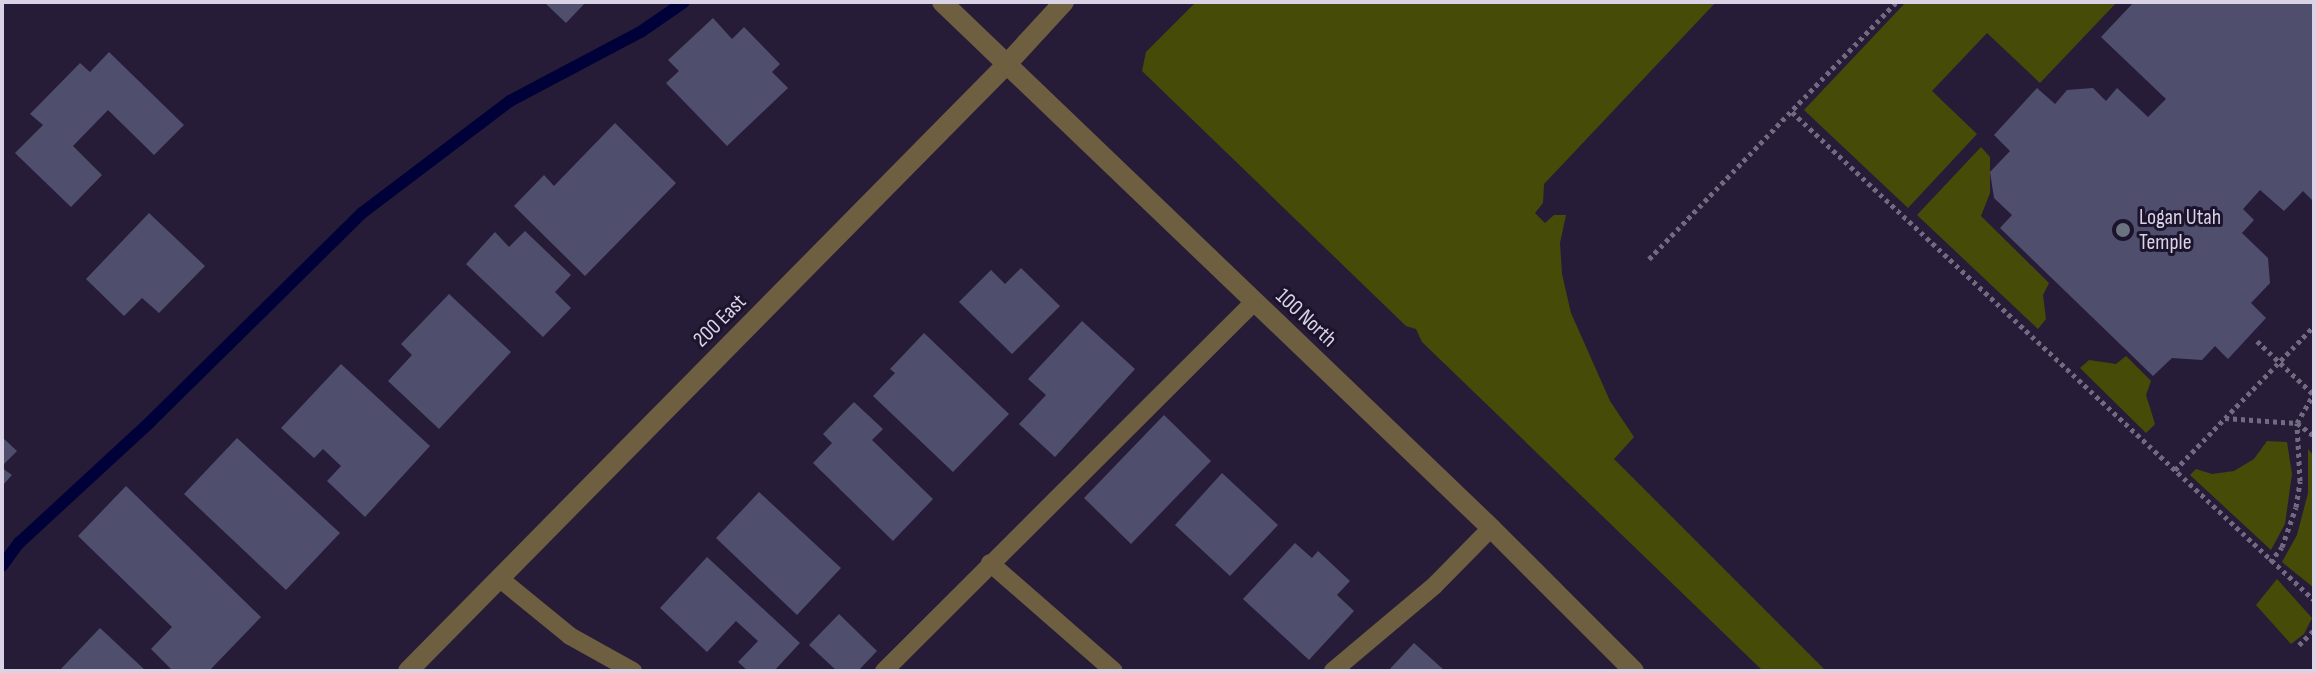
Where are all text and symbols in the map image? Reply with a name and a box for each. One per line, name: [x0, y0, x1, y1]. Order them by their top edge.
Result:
place label: Logan Utah Temple: [2139, 204, 2221, 256]
marker: Logan Utah Temple: [2114, 221, 2132, 239]
street label: 100 North: [1270, 283, 1342, 353]
street label: 200 East: [688, 289, 752, 353]

